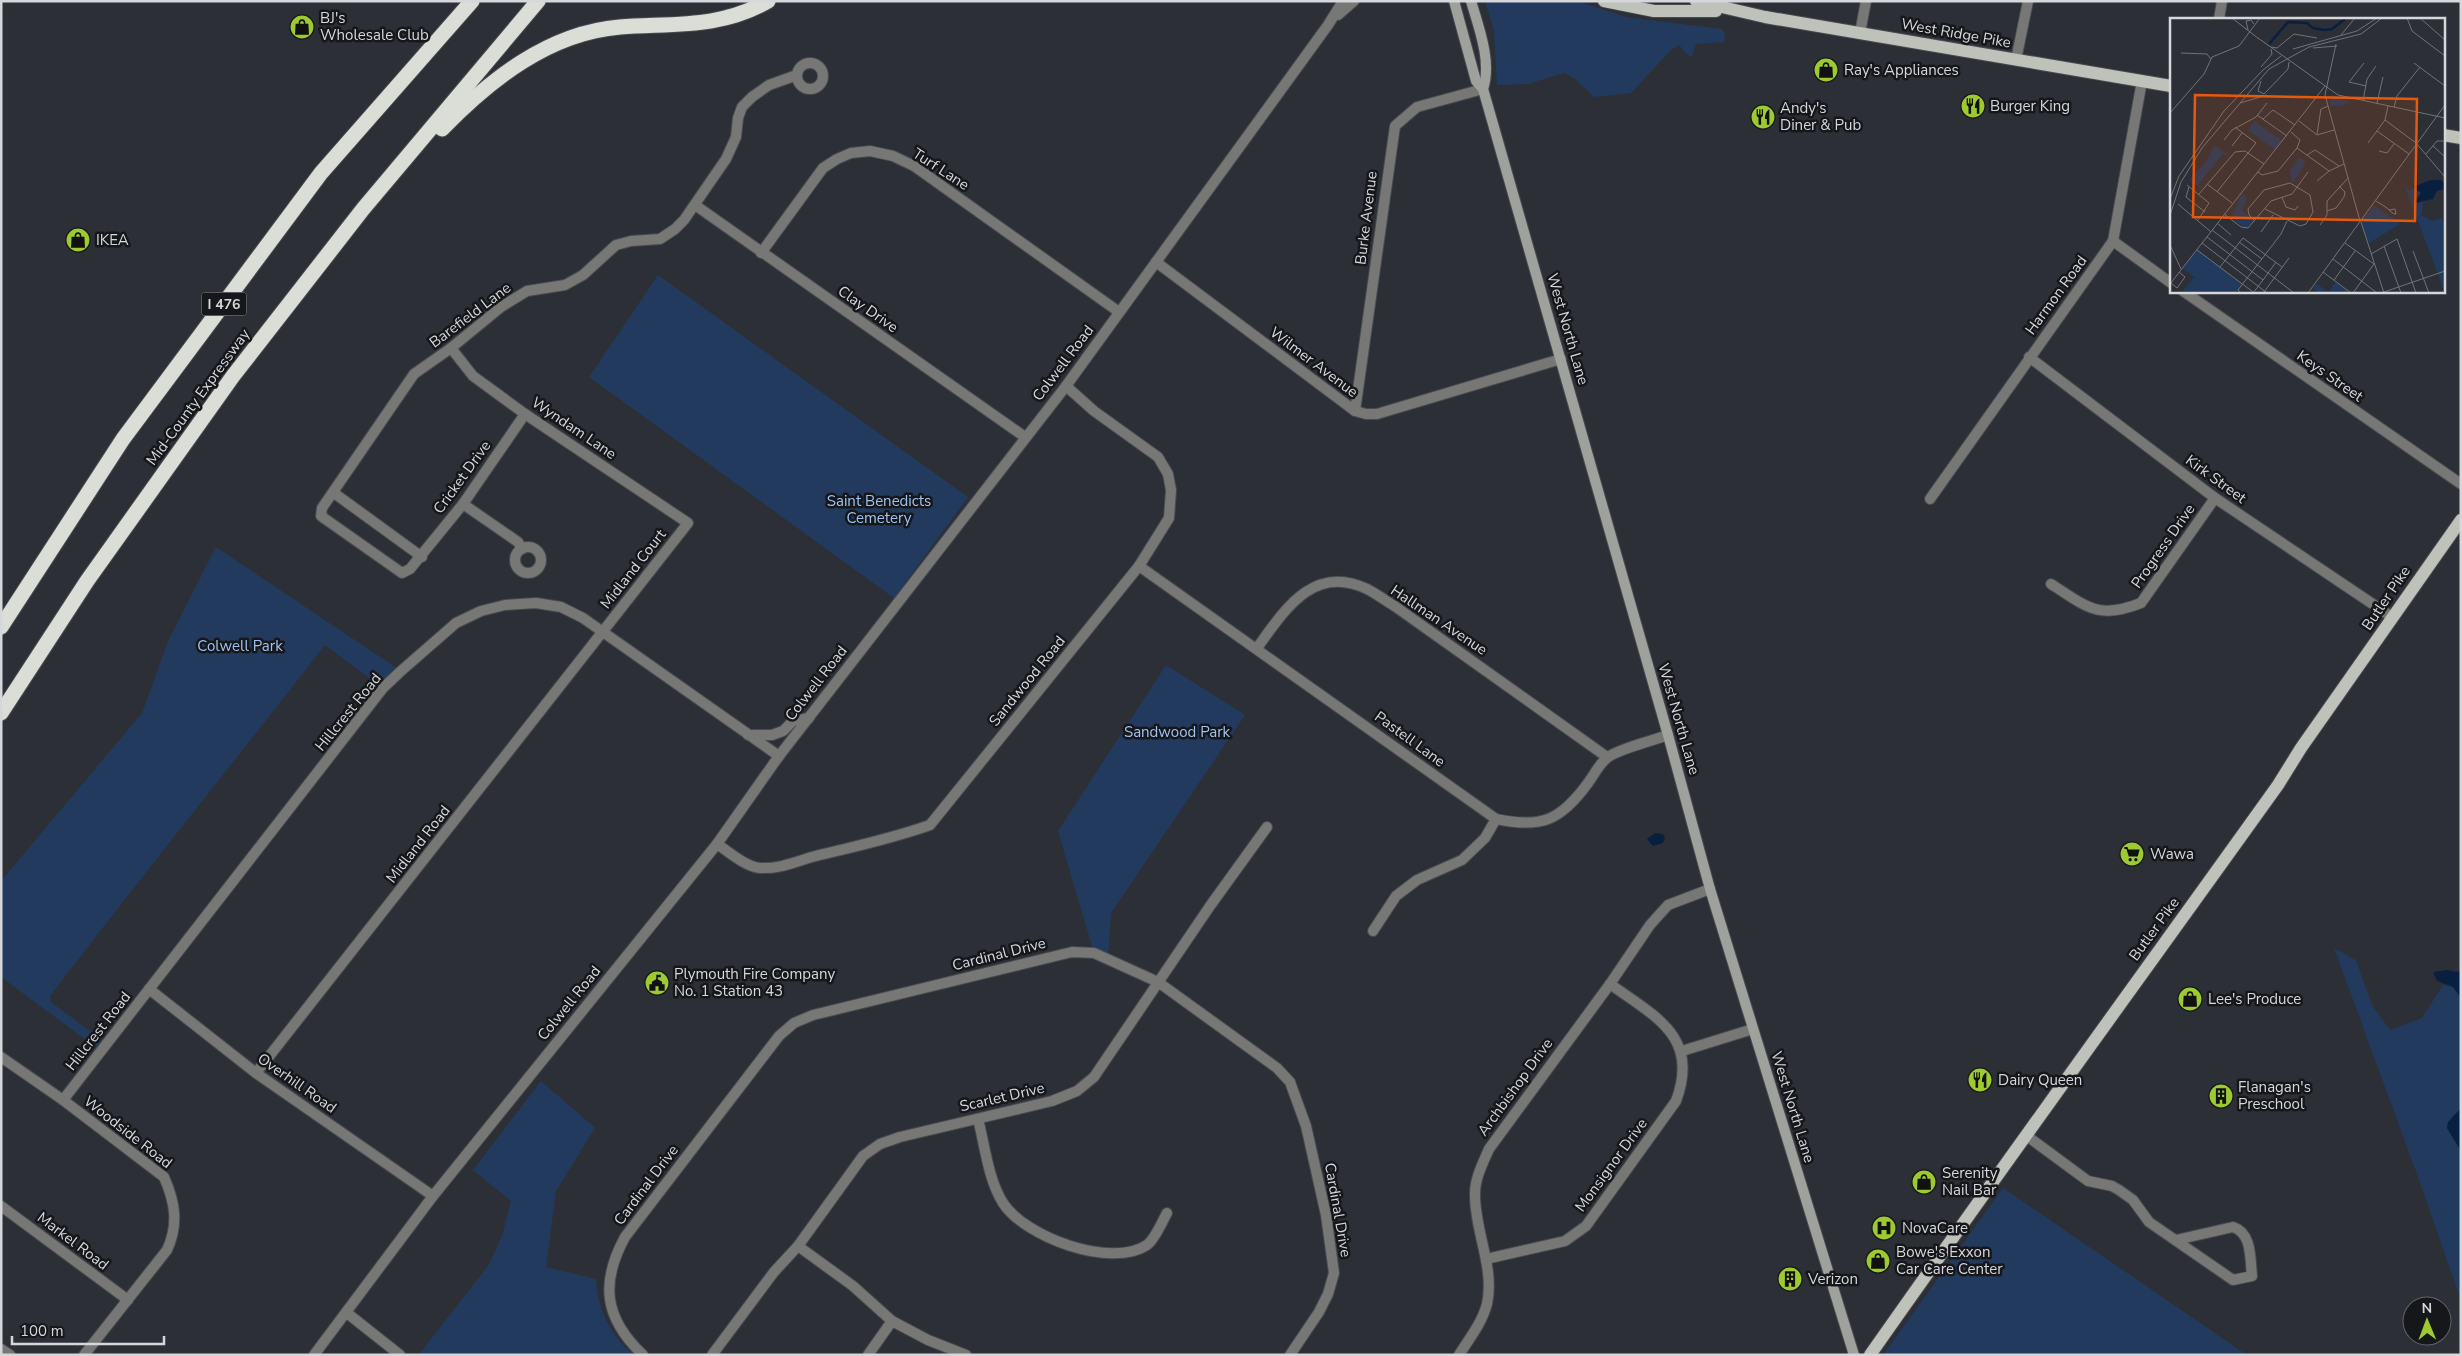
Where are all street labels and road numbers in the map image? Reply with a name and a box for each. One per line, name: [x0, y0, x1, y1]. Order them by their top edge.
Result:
street label: West Ridge Pike: [1900, 14, 2012, 52]
street label: Turf Lane: [909, 143, 973, 195]
street label: Burke Avenue: [1350, 170, 1382, 266]
street label: Harmon Road: [2021, 251, 2091, 339]
street label: West North Lane: [1542, 271, 1594, 387]
street label: Barefield Lane: [425, 278, 515, 352]
street label: Clay Drive: [834, 281, 902, 337]
road number: I 476: [202, 292, 246, 316]
street label: Colwell Road: [1028, 321, 1098, 405]
street label: Wilmer Avenue: [1266, 322, 1362, 402]
street label: Mid-County Expressway: [142, 325, 254, 469]
street label: Keys Street: [2293, 346, 2368, 407]
street label: Wyndam Lane: [528, 392, 620, 464]
street label: Cricket Drive: [429, 436, 495, 518]
street label: Kirk Street: [2182, 450, 2251, 508]
street label: Progress Drive: [2126, 500, 2200, 592]
street label: Midland Court: [596, 524, 671, 613]
street label: Butler Pike: [2357, 562, 2415, 634]
street label: Hallman Avenue: [1387, 580, 1491, 660]
street label: Sandwood Road: [984, 632, 1070, 730]
street label: Colwell Road: [780, 641, 852, 725]
street label: West North Lane: [1653, 661, 1705, 777]
street label: Hillcrest Road: [310, 669, 386, 755]
street label: Pastell Lane: [1371, 707, 1449, 771]
street label: Midland Road: [381, 801, 455, 887]
street label: Butler Pike: [2124, 893, 2184, 965]
street label: Cardinal Drive: [950, 933, 1048, 975]
street label: Colwell Road: [533, 962, 605, 1044]
street label: Hillcrest Road: [61, 987, 135, 1075]
street label: Archbishop Drive: [1473, 1034, 1557, 1140]
street label: Overhill Road: [254, 1048, 340, 1118]
street label: West North Lane: [1767, 1049, 1819, 1165]
street label: Scarlet Drive: [958, 1078, 1046, 1116]
street label: Woodside Road: [80, 1091, 176, 1173]
street label: Monsignor Drive: [1570, 1114, 1652, 1216]
street label: Cardinal Drive: [609, 1141, 683, 1229]
street label: Cardinal Drive: [1320, 1161, 1356, 1259]
street label: Markel Road: [33, 1208, 113, 1274]

